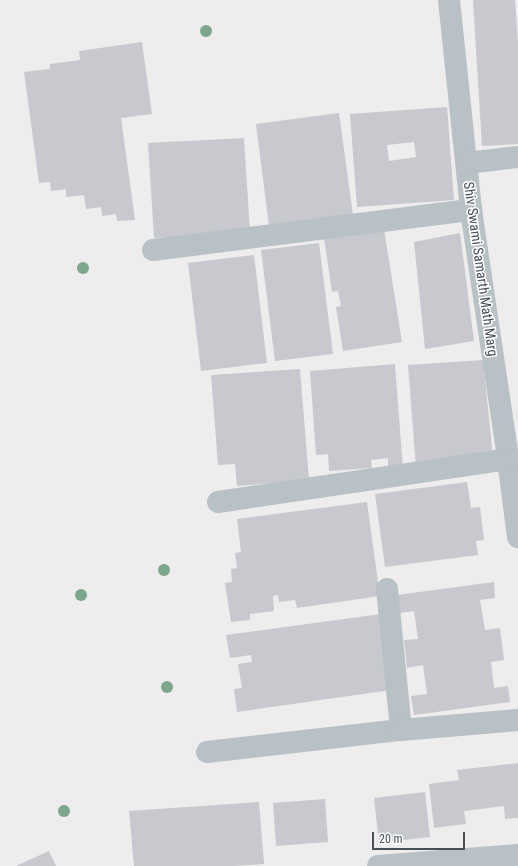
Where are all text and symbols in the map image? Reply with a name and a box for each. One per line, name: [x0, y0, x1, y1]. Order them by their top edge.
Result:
street label: Shiv Swami Samarth Math Marg: [460, 181, 502, 357]
scale bar: [374, 824, 467, 850]
text: 20 m: [379, 832, 403, 846]

